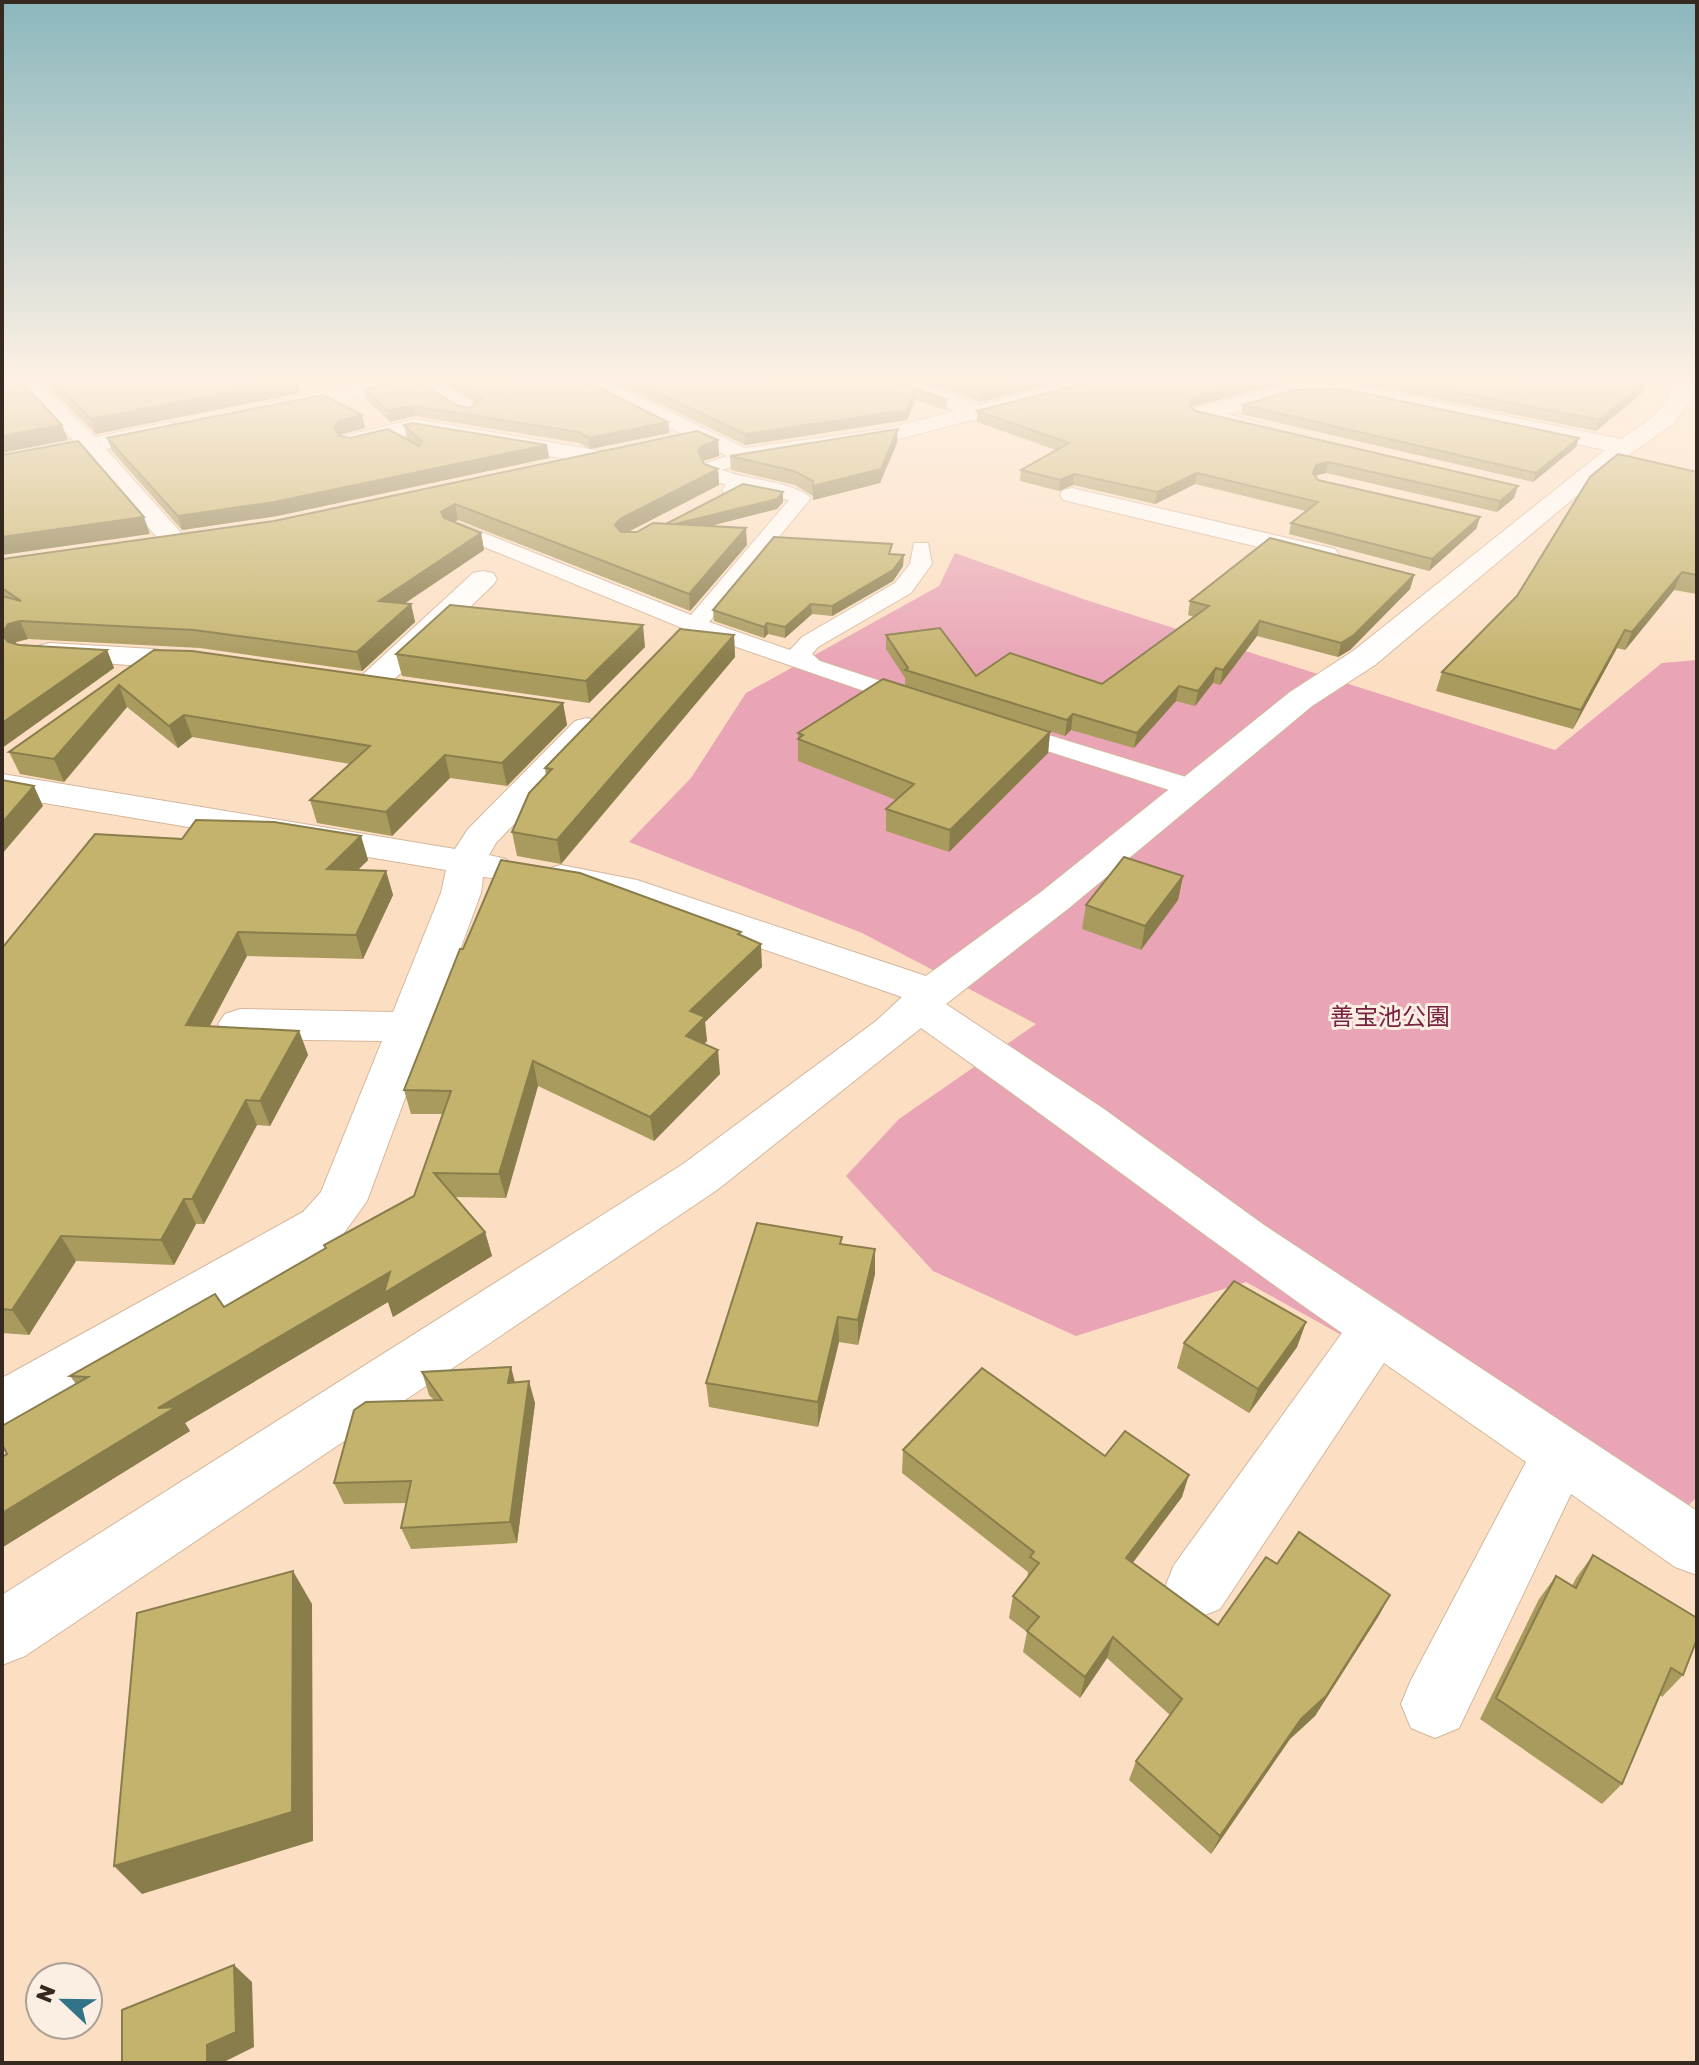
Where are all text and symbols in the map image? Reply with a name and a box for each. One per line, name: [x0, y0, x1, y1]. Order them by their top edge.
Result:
park label: 善宝池公園: [1330, 1001, 1450, 1030]
north arrow: [24, 1961, 104, 2041]
text: N: [29, 1981, 61, 2006]

